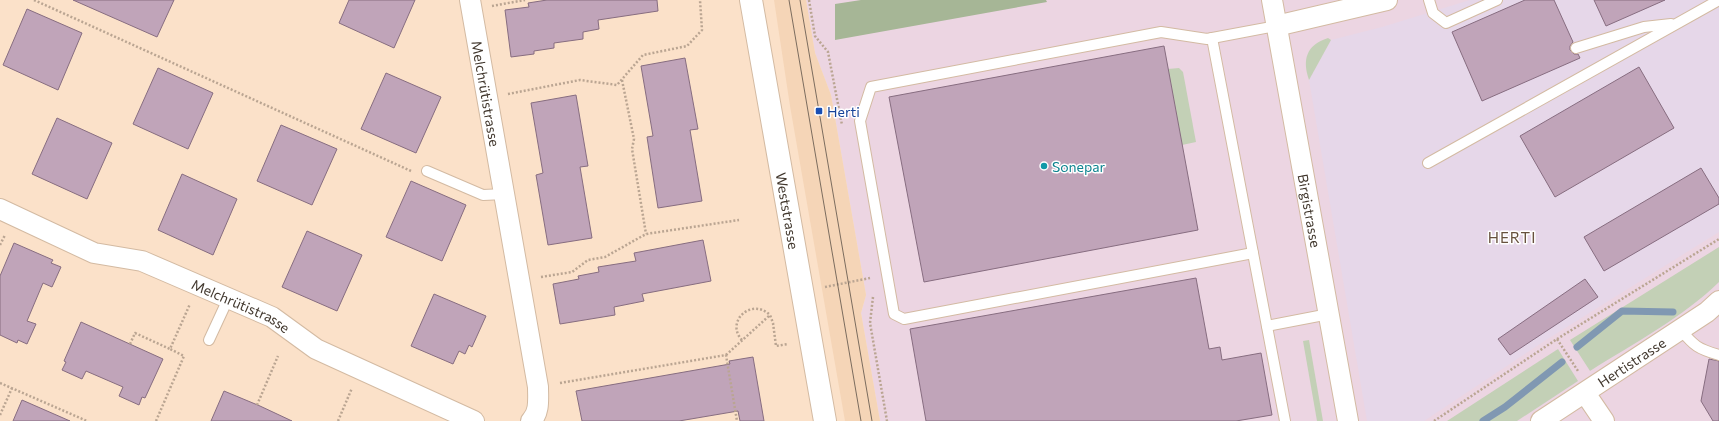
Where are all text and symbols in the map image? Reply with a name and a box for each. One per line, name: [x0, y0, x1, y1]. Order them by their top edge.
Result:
street label: Melchrütistrasse: [469, 39, 504, 148]
place label: Herti: [827, 103, 860, 120]
marker: Herti: [814, 106, 824, 116]
place label: Sonepar: [1052, 158, 1106, 175]
marker: Sonepar: [1039, 161, 1049, 171]
street label: Weststrasse: [773, 171, 803, 251]
street label: Birgistrasse: [1295, 172, 1325, 249]
district label: HERTI: [1488, 228, 1536, 246]
street label: Melchrütistrasse: [189, 275, 294, 336]
street label: Hertistrasse: [1594, 333, 1668, 390]

